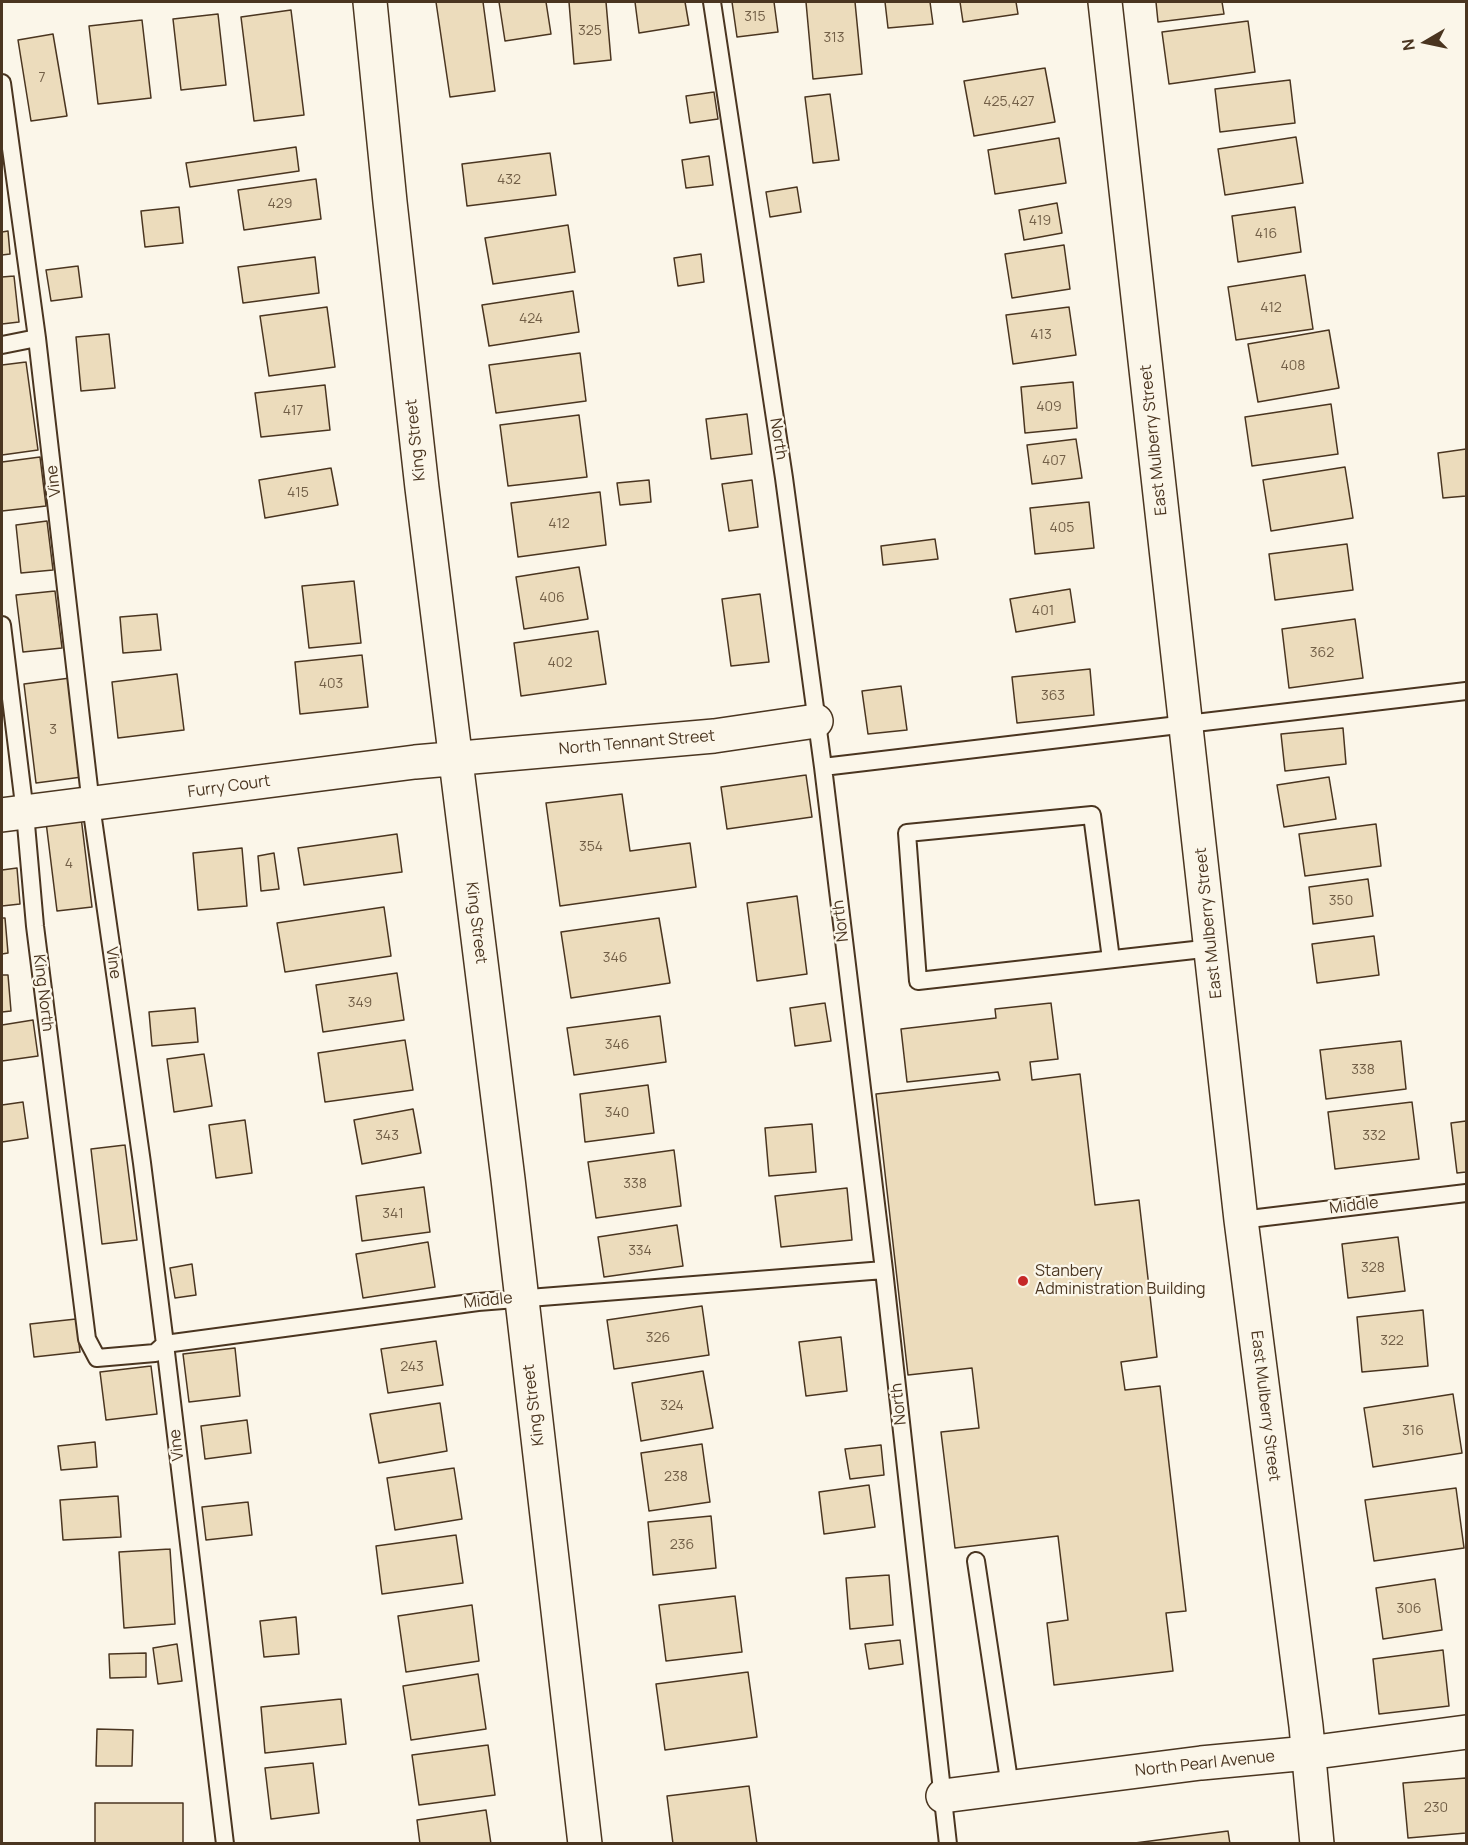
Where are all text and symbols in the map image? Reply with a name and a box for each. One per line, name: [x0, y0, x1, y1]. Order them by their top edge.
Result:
house number: 315: [744, 9, 766, 25]
north arrow: [1396, 12, 1456, 72]
house number: 325: [578, 23, 602, 39]
house number: 313: [824, 30, 844, 46]
text: N: [1396, 37, 1420, 52]
house number: 7: [38, 70, 46, 86]
house number: 425,427: [983, 94, 1035, 110]
house number: 432: [497, 172, 521, 188]
house number: 429: [268, 196, 292, 212]
house number: 419: [1029, 213, 1051, 229]
house number: 416: [1255, 226, 1277, 242]
house number: 412: [1260, 300, 1282, 316]
house number: 424: [519, 311, 543, 327]
house number: 413: [1030, 327, 1052, 343]
house number: 408: [1281, 358, 1305, 374]
street label: East Mulberry Street: [1137, 364, 1171, 516]
street label: King Street: [402, 398, 430, 482]
house number: 409: [1036, 399, 1062, 415]
house number: 417: [283, 403, 303, 419]
street label: North: [765, 417, 791, 461]
house number: 407: [1042, 453, 1066, 469]
street label: Vine: [43, 464, 65, 498]
house number: 415: [287, 485, 309, 501]
house number: 412: [548, 516, 570, 532]
house number: 405: [1050, 520, 1074, 536]
house number: 406: [539, 590, 565, 606]
house number: 401: [1032, 603, 1054, 619]
house number: 362: [1310, 645, 1334, 661]
house number: 402: [548, 655, 572, 671]
house number: 403: [319, 676, 343, 692]
house number: 363: [1041, 688, 1065, 704]
house number: 3: [49, 722, 57, 738]
street label: North Tennant Street: [558, 727, 716, 759]
street label: Furry Court: [186, 772, 272, 802]
house number: 354: [579, 839, 603, 855]
street label: East Mulberry Street: [1192, 847, 1226, 999]
house number: 4: [65, 856, 73, 872]
street label: King Street: [461, 881, 491, 965]
house number: 350: [1329, 893, 1353, 909]
street label: North: [829, 899, 853, 943]
street label: Vine: [101, 946, 125, 980]
house number: 346: [603, 950, 627, 966]
street label: King North: [29, 953, 57, 1033]
house number: 349: [348, 995, 372, 1011]
house number: 346: [605, 1037, 629, 1053]
house number: 338: [1351, 1062, 1375, 1078]
house number: 340: [605, 1105, 629, 1121]
house number: 343: [375, 1128, 399, 1144]
house number: 332: [1362, 1128, 1386, 1144]
house number: 338: [623, 1176, 647, 1192]
street label: Middle: [1328, 1193, 1380, 1219]
house number: 341: [382, 1206, 404, 1222]
house number: 334: [628, 1243, 652, 1259]
house number: 328: [1361, 1260, 1385, 1276]
place label: Stanbery Administration Building: [1035, 1262, 1206, 1300]
marker: Stanbery Administration Building: [1016, 1274, 1030, 1288]
street label: Middle: [463, 1289, 513, 1313]
house number: 326: [646, 1330, 670, 1346]
street label: East Mulberry Street: [1246, 1330, 1284, 1482]
house number: 322: [1380, 1333, 1404, 1349]
house number: 243: [400, 1359, 424, 1375]
street label: King Street: [519, 1363, 549, 1447]
street label: North: [887, 1382, 911, 1426]
house number: 324: [660, 1398, 684, 1414]
house number: 316: [1402, 1423, 1424, 1439]
street label: Vine: [166, 1428, 188, 1462]
house number: 238: [664, 1469, 688, 1485]
house number: 236: [670, 1537, 694, 1553]
house number: 306: [1397, 1601, 1421, 1617]
street label: North Pearl Avenue: [1134, 1747, 1276, 1781]
house number: 230: [1424, 1800, 1448, 1816]

